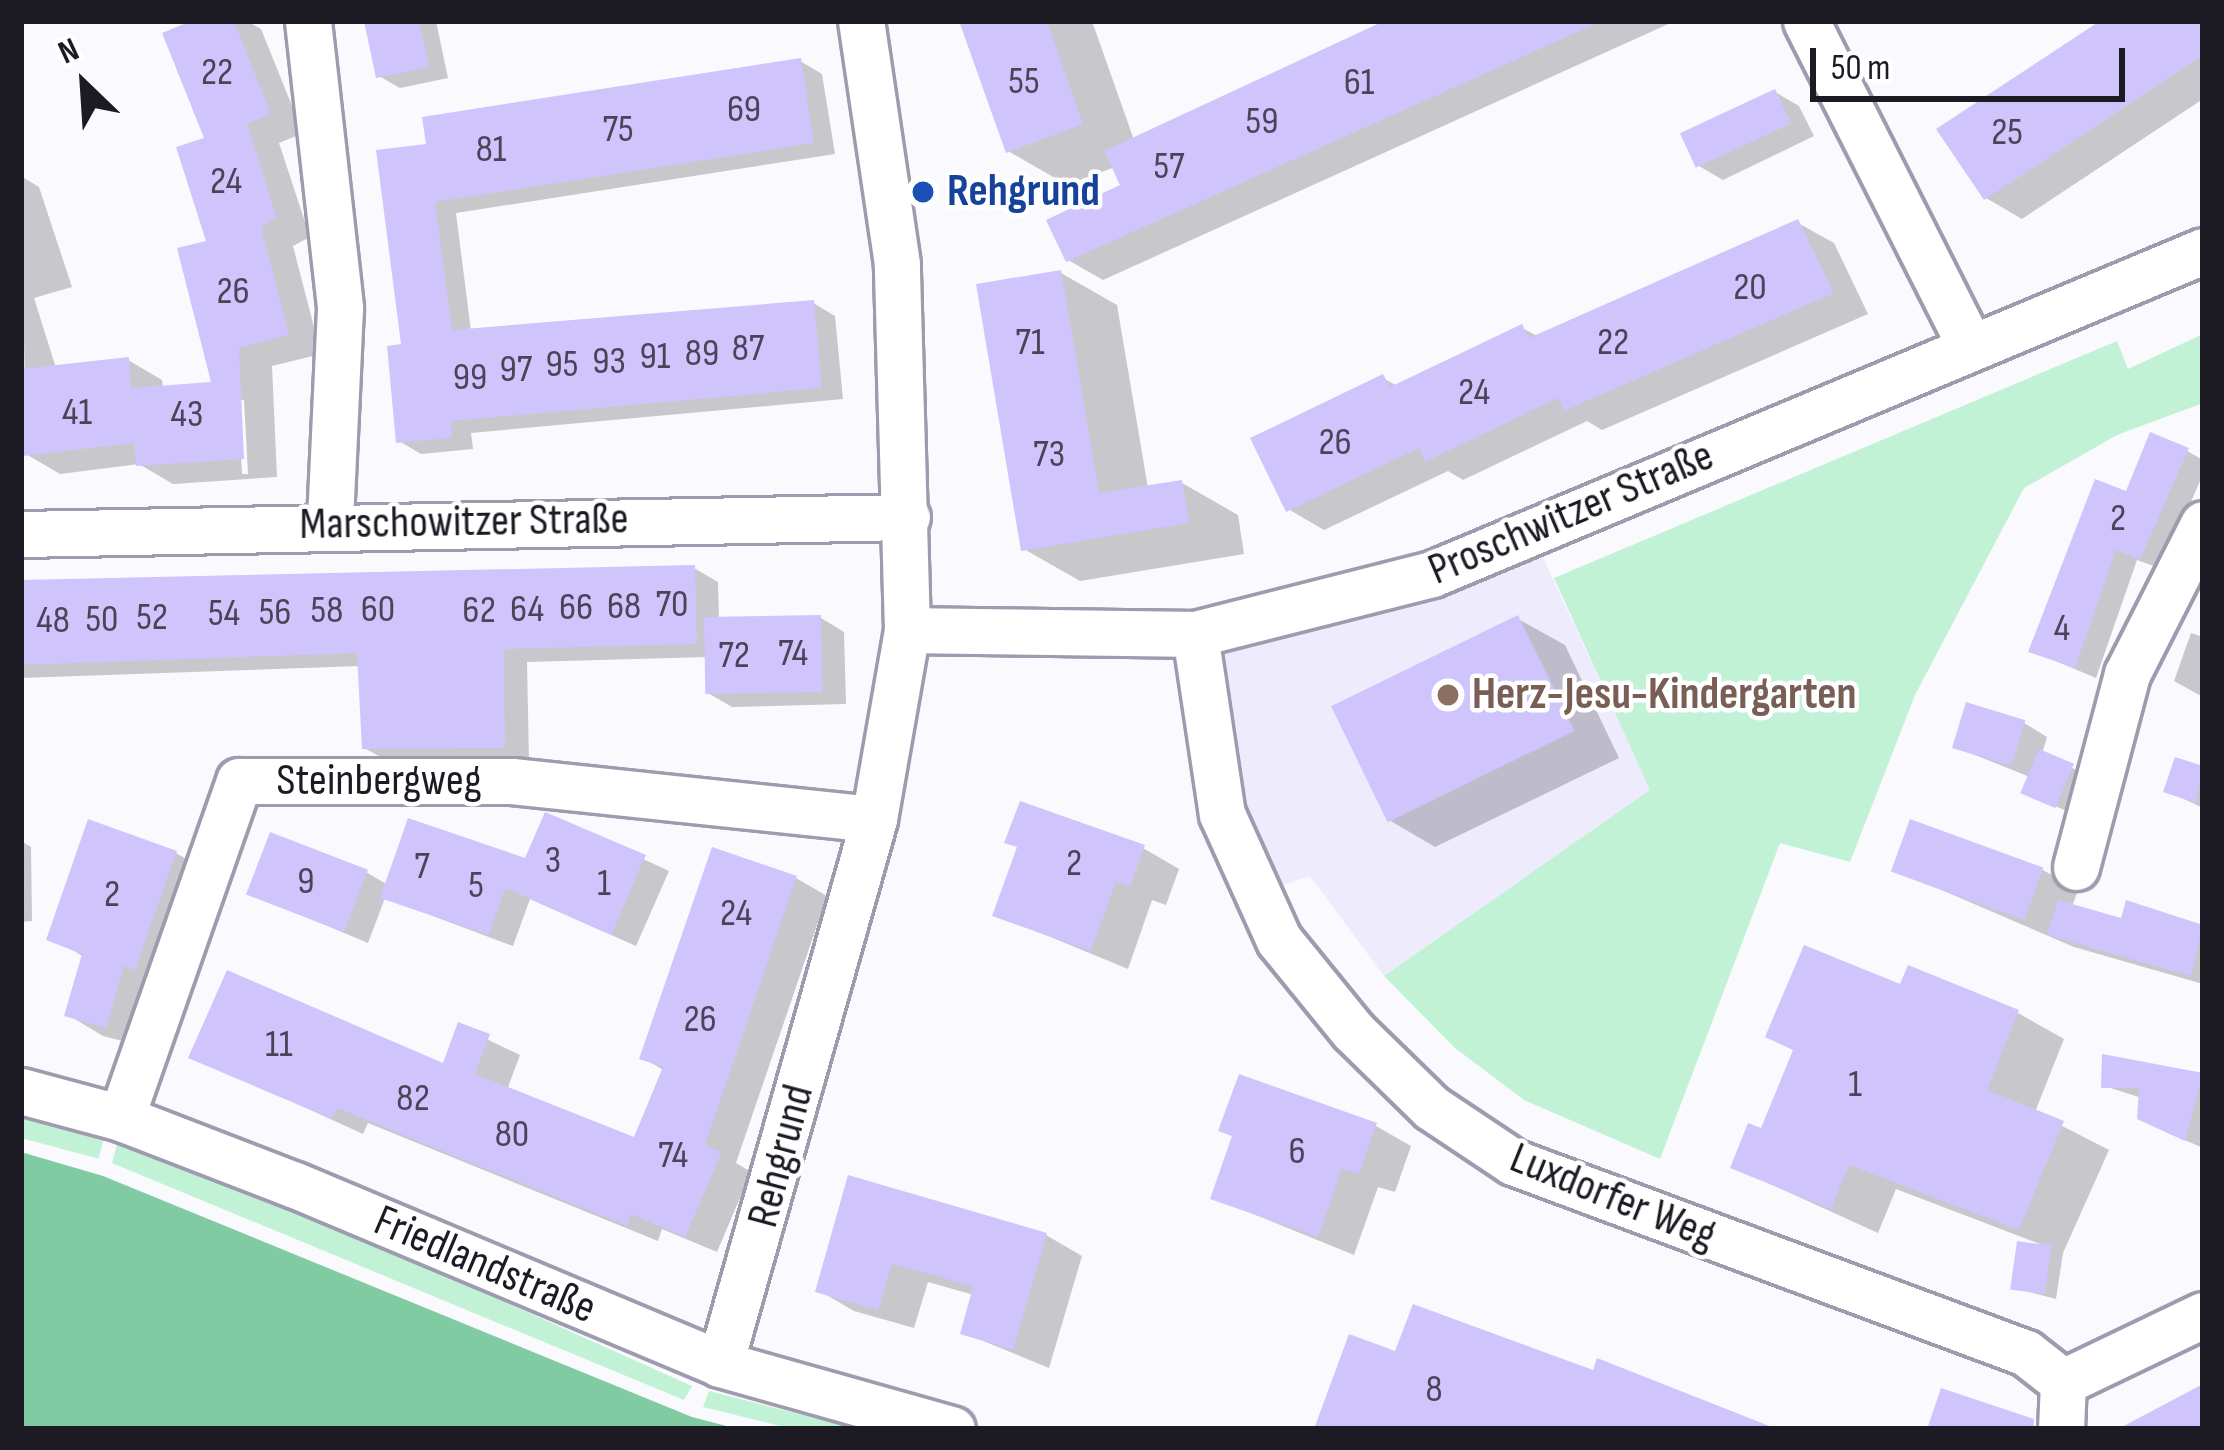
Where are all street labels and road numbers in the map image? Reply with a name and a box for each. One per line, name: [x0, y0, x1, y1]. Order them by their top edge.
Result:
street label: Proschwitzer Straße: [1420, 429, 1722, 597]
street label: Marschowitzer Straße: [299, 492, 629, 552]
street label: Steinbergweg: [276, 754, 482, 808]
street label: Rehgrund: [736, 1079, 826, 1233]
street label: Luxdorfer Weg: [1502, 1131, 1724, 1263]
street label: Friedlandstraße: [366, 1194, 604, 1336]

